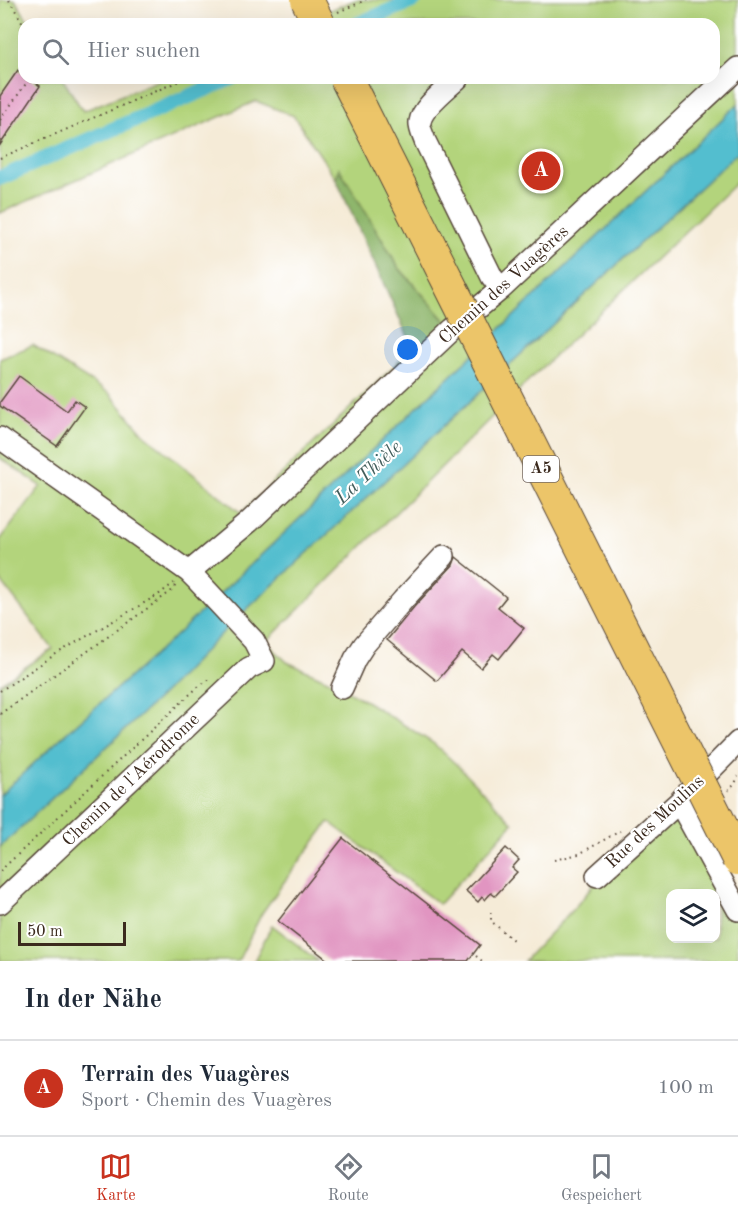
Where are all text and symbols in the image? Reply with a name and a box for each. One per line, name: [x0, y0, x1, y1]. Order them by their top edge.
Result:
search box: [18, 18, 720, 84]
icon: search: [39, 35, 72, 68]
text: Hier suchen: [87, 40, 200, 62]
pin: A: [522, 148, 560, 194]
street label: Chemin des Vuagères: [436, 222, 572, 348]
your location: [393, 335, 422, 364]
water label: La Thièle: [331, 437, 406, 509]
road number: A5: [523, 456, 559, 482]
street label: Chemin de l'Aérodrome: [59, 710, 203, 850]
street label: Rue des Moulins: [602, 772, 708, 872]
map controls: [666, 889, 720, 943]
button: layers: [666, 889, 720, 943]
scale bar: [18, 919, 126, 946]
text: 50 m: [27, 924, 63, 940]
text: In der Nähe: [24, 987, 162, 1013]
text: Terrain des Vuagères: [81, 1064, 289, 1086]
text: A: [36, 1078, 51, 1098]
text: 100 m: [658, 1078, 714, 1098]
text: Sport · Chemin des Vuagères: [81, 1091, 332, 1111]
tab: Karte: [96, 1150, 136, 1206]
tab: Route: [328, 1150, 369, 1206]
tab: Gespeichert: [561, 1150, 642, 1206]

